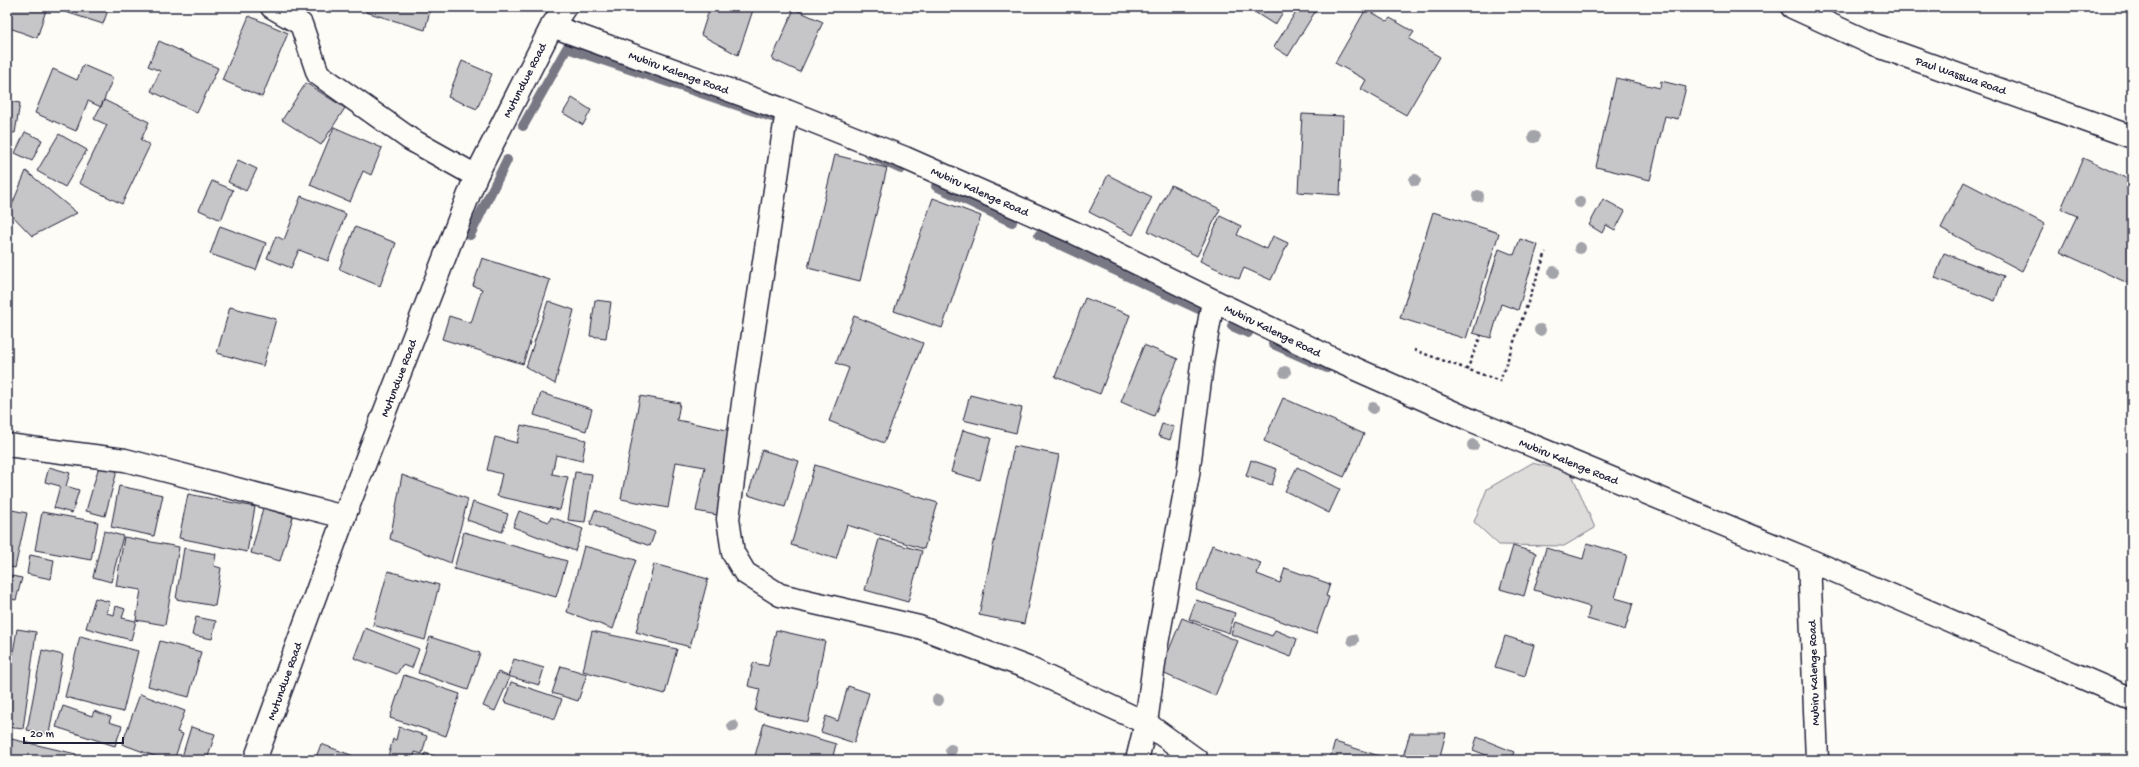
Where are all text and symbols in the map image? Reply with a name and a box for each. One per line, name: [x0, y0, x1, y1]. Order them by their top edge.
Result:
street label: Mutundwe Road: [501, 40, 551, 121]
street label: Mubiru Kalenge Road: [626, 49, 731, 99]
street label: Paul Wasswa Road: [1912, 54, 2009, 99]
street label: Mubiru Kalenge Road: [928, 165, 1031, 221]
street label: Mubiru Kalenge Road: [1222, 302, 1323, 362]
street label: Mutundwe Road: [379, 337, 421, 419]
street label: Mubiru Kalenge Road: [1517, 437, 1621, 489]
street label: Mubiru Kalenge Road: [1806, 619, 1824, 726]
street label: Mutundwe Road: [265, 640, 307, 722]
scale bar: [24, 719, 123, 745]
text: 20 m: [30, 728, 55, 742]

